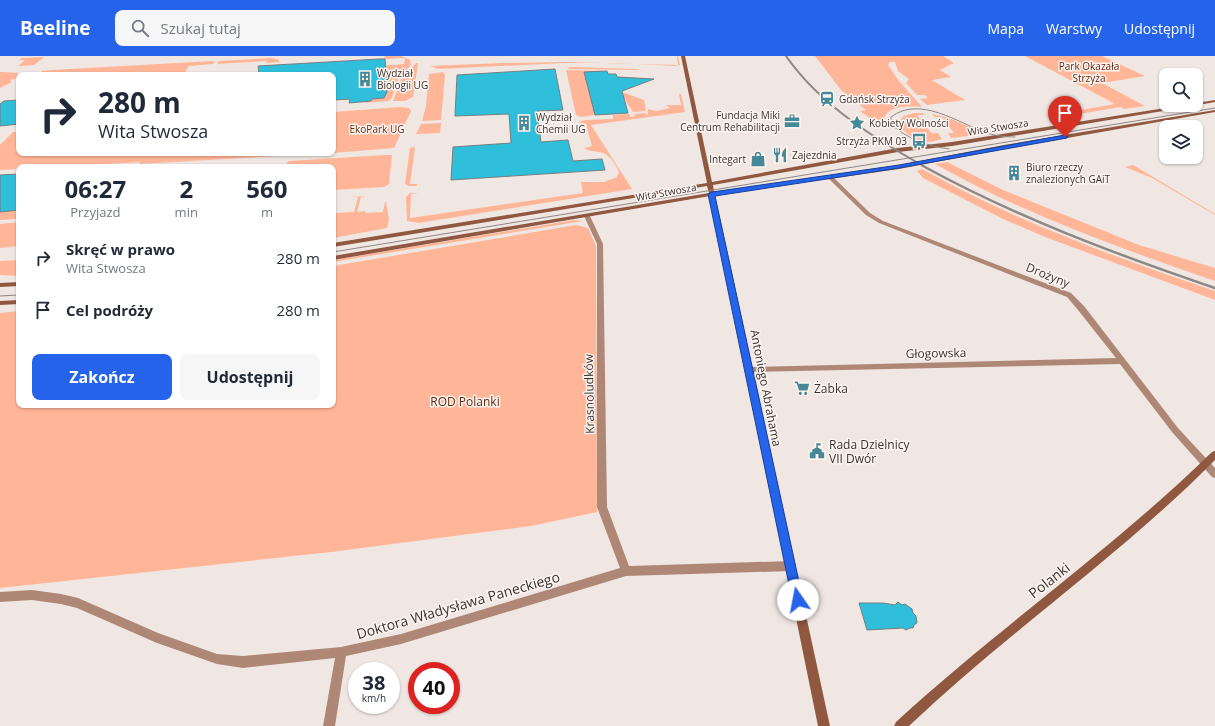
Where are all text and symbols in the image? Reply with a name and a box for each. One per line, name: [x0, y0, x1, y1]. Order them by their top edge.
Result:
search box: [115, 10, 395, 46]
text: Beeline: [20, 15, 91, 41]
icon: search: [129, 17, 151, 39]
text: Szukaj tutaj: [161, 18, 241, 38]
text: Mapa: [987, 19, 1024, 38]
text: Warstwy: [1046, 19, 1102, 38]
text: Udostępnij: [1124, 19, 1195, 38]
park label: Park Okazała Strzyża: [1059, 59, 1119, 85]
place label: Wydział Biologii UG: [377, 66, 428, 92]
map controls: [1159, 68, 1203, 164]
button: search: [1159, 68, 1203, 112]
building icon: Wydział Biologii UG: [356, 70, 374, 88]
text: 280 m: [98, 83, 181, 121]
icon: right: [32, 88, 84, 140]
station icon: Gdańsk Strzyża: [818, 90, 836, 108]
place label: Gdańsk Strzyża: [839, 92, 910, 106]
pin: [1048, 96, 1082, 137]
icon: arrive: [1054, 102, 1076, 124]
place label: Fundacja Miki Centrum Rehabilitacji: [680, 108, 780, 134]
place label: Wydział Chemii UG: [536, 110, 586, 136]
office icon: Fundacja Miki Centrum Rehabilitacji: [783, 112, 801, 130]
building icon: Wydział Chemii UG: [515, 114, 533, 132]
place icon: Kobiety Wolności: [848, 114, 866, 132]
street label: Wita Stwosza: [967, 115, 1029, 139]
place label: Kobiety Wolności: [869, 116, 949, 130]
text: Wita Stwosza: [98, 119, 208, 143]
button: layers: [1159, 120, 1203, 164]
park label: EkoPark UG: [350, 122, 404, 136]
bus stop icon: Strzyża PKM 03: [910, 132, 928, 150]
place label: Strzyża PKM 03: [836, 134, 907, 148]
restaurant icon: Zajezdnia: [771, 146, 789, 164]
place label: Zajezdnia: [792, 148, 836, 162]
shop icon: Integart: [749, 150, 767, 168]
place label: Integart: [709, 152, 746, 166]
place label: Biuro rzeczy znalezionych GAiT: [1026, 160, 1111, 186]
building icon: Biuro rzeczy znalezionych GAiT: [1005, 164, 1023, 182]
text: 06:27: [64, 172, 126, 205]
text: 2: [179, 172, 193, 205]
text: 560: [246, 172, 288, 205]
street label: Wita Stwosza: [635, 180, 697, 204]
text: Przyjazd: [70, 203, 120, 221]
text: min: [175, 203, 198, 221]
text: m: [261, 203, 273, 221]
text: Skręć w prawo: [66, 239, 175, 259]
icon: right: [32, 247, 54, 269]
text: 280 m: [276, 248, 320, 268]
text: Wita Stwosza: [66, 259, 146, 277]
street label: Drożyny: [1024, 259, 1073, 292]
icon: arrive: [32, 299, 54, 321]
text: Cel podróży: [66, 300, 153, 320]
text: 280 m: [276, 300, 320, 320]
street label: Antoniego Abrahama: [746, 328, 786, 448]
street label: Głogowska: [906, 344, 966, 362]
street label: Krasnoludków: [580, 353, 598, 434]
button: Zakończ: [32, 354, 172, 400]
button: Udostępnij: [180, 354, 320, 400]
supermarket icon: Żabka: [793, 379, 811, 397]
place label: Żabka: [814, 380, 848, 397]
park label: ROD Polanki: [430, 393, 500, 410]
place label: Rada Dzielnicy VII Dwór: [829, 436, 910, 467]
public building icon: Rada Dzielnicy VII Dwór: [808, 442, 826, 460]
street label: Polanki: [1024, 558, 1074, 602]
street label: Doktora Władysława Paneckiego: [354, 567, 562, 643]
position arrow: [777, 579, 819, 621]
speed limit sign: 40: [408, 662, 460, 714]
text: 38: [363, 669, 385, 696]
text: km/h: [362, 691, 386, 705]

